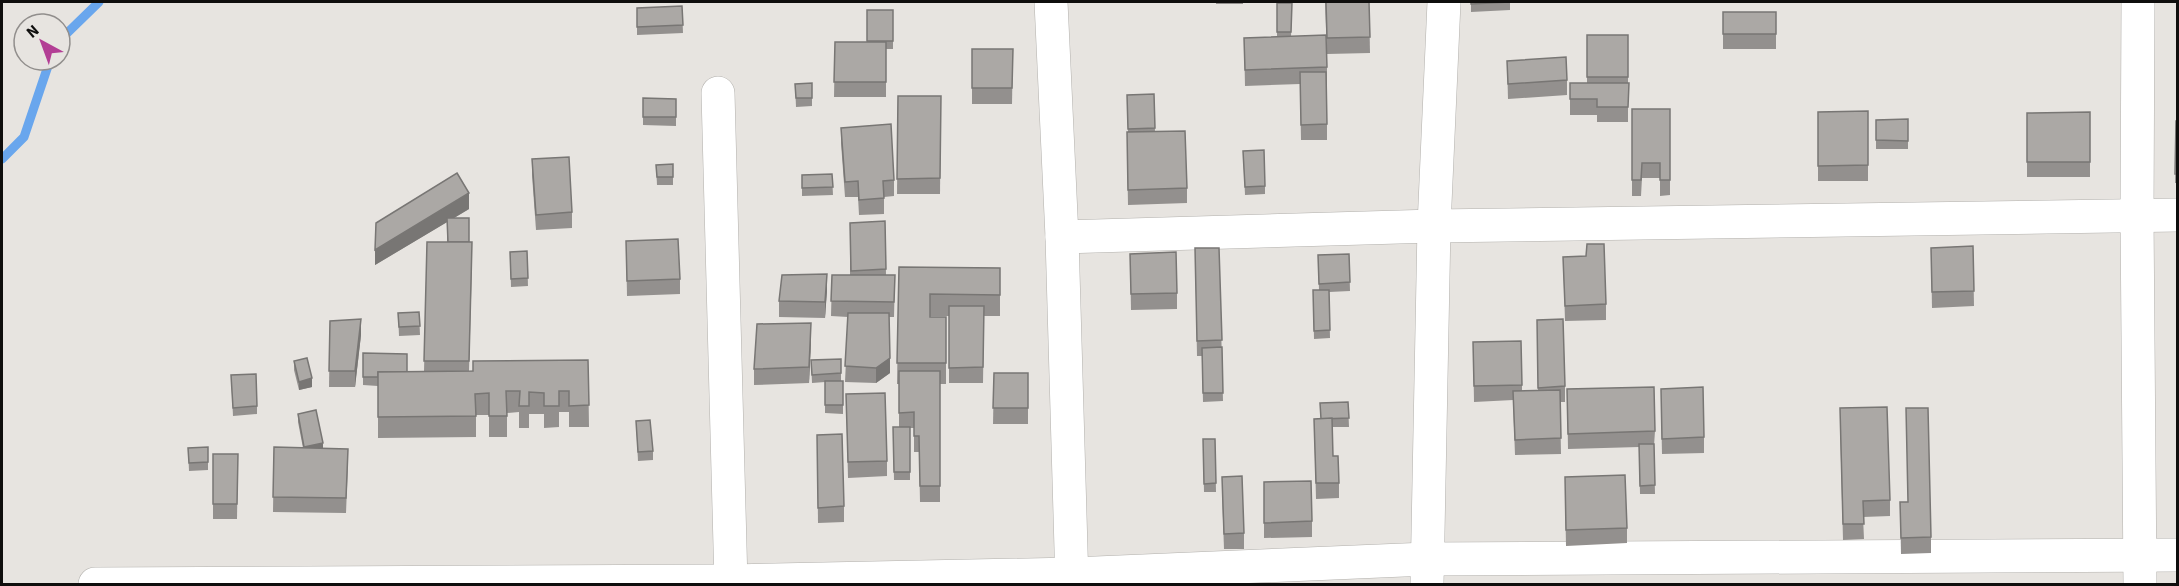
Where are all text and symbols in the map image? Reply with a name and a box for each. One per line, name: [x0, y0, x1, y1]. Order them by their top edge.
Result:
north arrow: [12, 12, 72, 72]
text: N: [22, 20, 44, 43]

